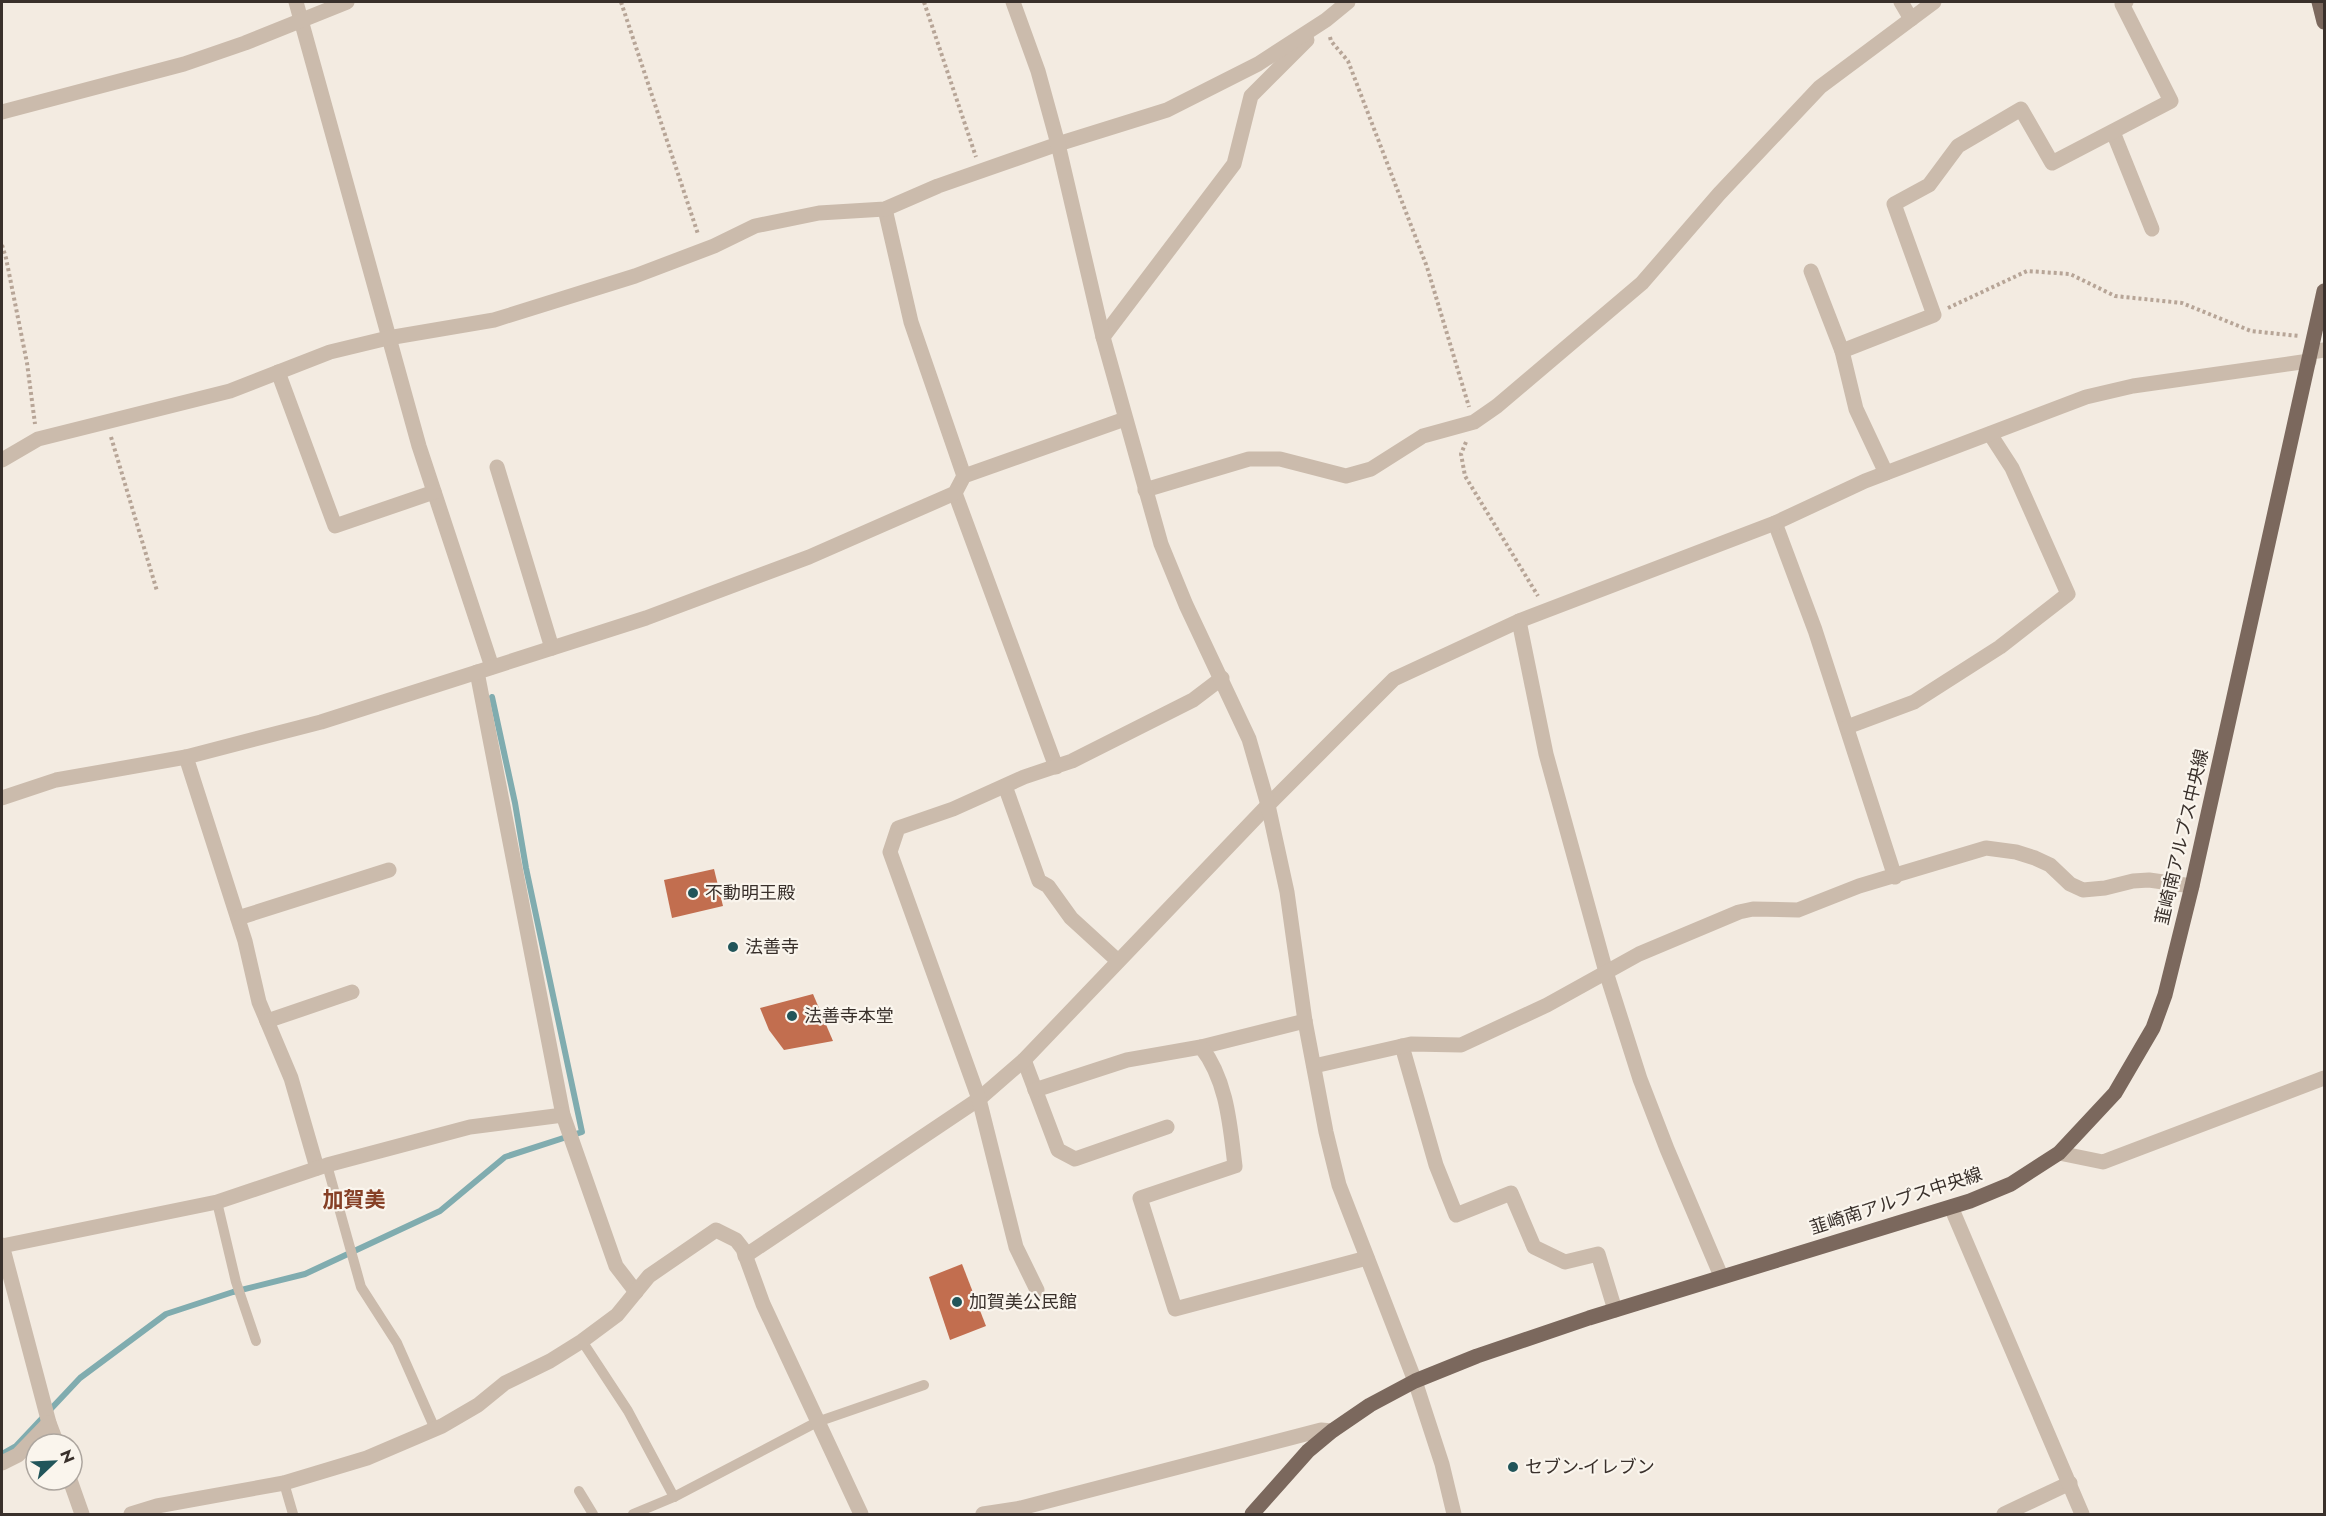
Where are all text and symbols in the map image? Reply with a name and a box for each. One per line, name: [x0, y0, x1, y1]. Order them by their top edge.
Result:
street label: 韮崎南アルプス中央線: [2149, 746, 2215, 928]
place label: 不動明王殿: [705, 880, 795, 906]
marker: 不動明王殿: [686, 886, 700, 900]
place label: 法善寺: [745, 934, 799, 960]
marker: 法善寺: [726, 940, 740, 954]
place label: 法善寺本堂: [804, 1003, 894, 1029]
marker: 法善寺本堂: [785, 1009, 799, 1023]
street label: 韮崎南アルプス中央線: [1806, 1161, 1986, 1241]
district label: 加賀美: [323, 1185, 386, 1215]
place label: 加賀美公民館: [969, 1289, 1077, 1315]
marker: 加賀美公民館: [950, 1295, 964, 1309]
north arrow: [24, 1432, 84, 1492]
text: N: [54, 1446, 80, 1467]
place label: セブン-イレブン: [1525, 1454, 1655, 1480]
marker: セブン-イレブン: [1506, 1460, 1520, 1474]

